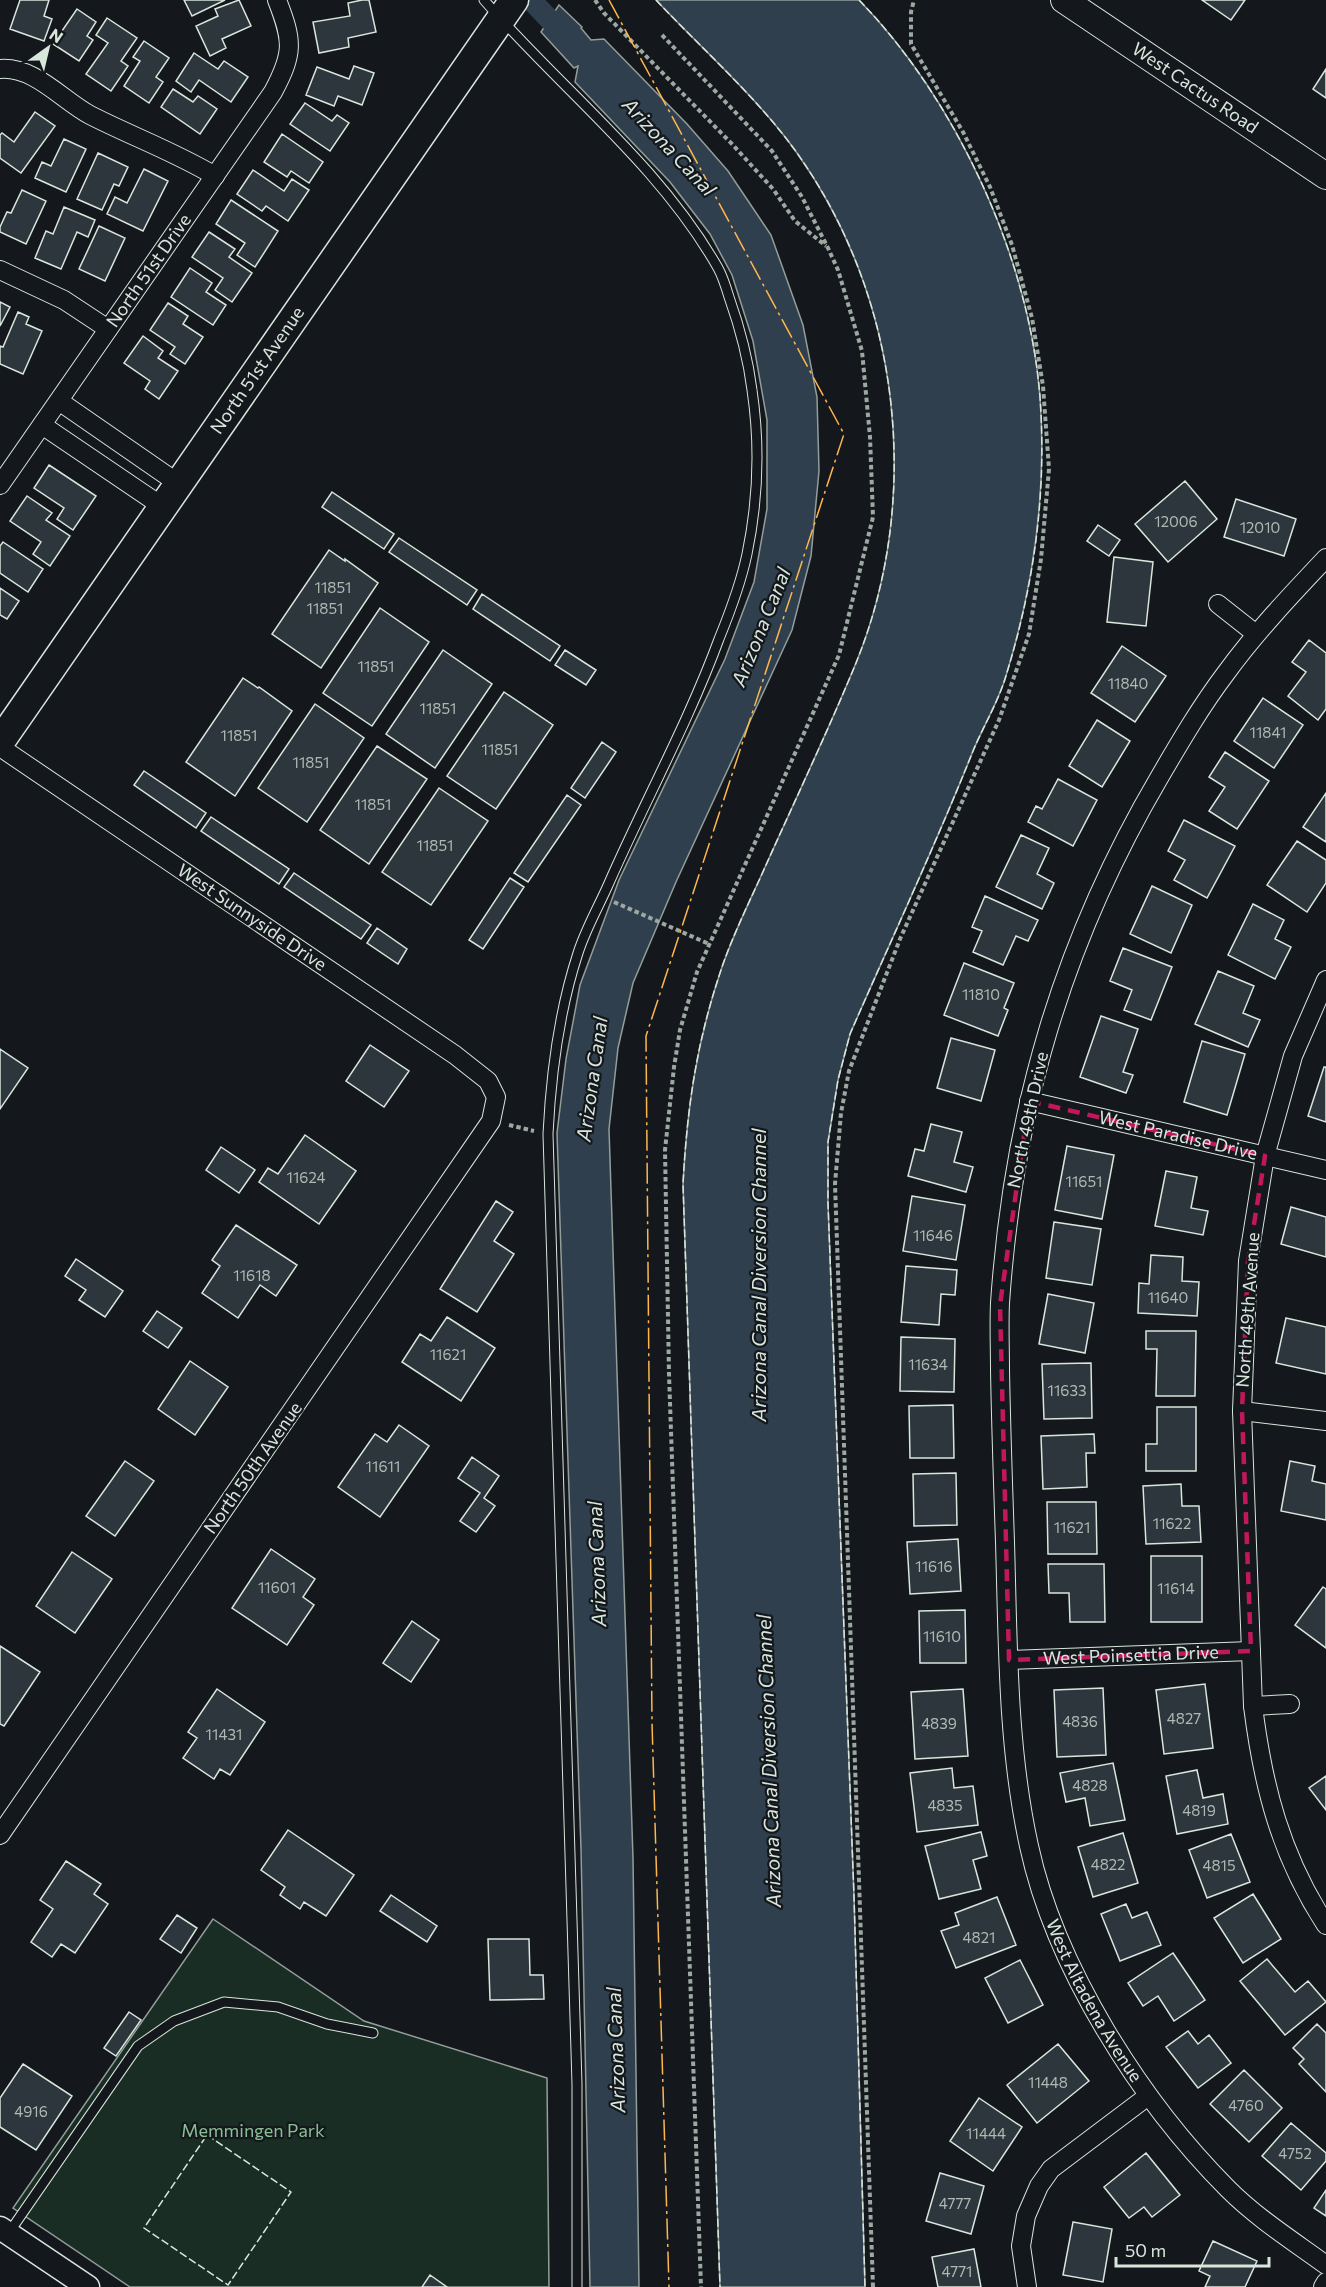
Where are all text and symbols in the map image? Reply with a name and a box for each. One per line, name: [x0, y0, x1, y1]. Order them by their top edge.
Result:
north arrow: [18, 18, 78, 78]
text: N: [46, 24, 67, 46]
street label: West Cactus Road: [1128, 37, 1263, 138]
water label: Arizona Canal: [617, 91, 722, 201]
street label: North 51st Drive: [101, 209, 195, 331]
street label: North 51st Avenue: [205, 302, 308, 438]
house number: 12006: [1154, 512, 1198, 530]
house number: 12010: [1240, 518, 1280, 536]
water label: Arizona Canal: [725, 563, 795, 690]
house number: 11851: [315, 578, 351, 596]
house number: 11851: [307, 599, 343, 617]
house number: 11851: [358, 657, 394, 675]
house number: 11840: [1108, 674, 1148, 692]
house number: 11851: [420, 699, 456, 717]
house number: 11841: [1250, 723, 1286, 741]
house number: 11851: [221, 726, 257, 744]
house number: 11851: [482, 740, 518, 758]
house number: 11851: [293, 753, 329, 771]
house number: 11851: [355, 795, 391, 813]
house number: 11851: [417, 836, 453, 854]
street label: West Sunnyside Drive: [173, 858, 331, 975]
house number: 11810: [962, 985, 1000, 1003]
water label: Arizona Canal: [570, 1014, 612, 1144]
street label: North 49th Drive: [1002, 1050, 1052, 1190]
street label: West Paradise Drive: [1097, 1106, 1260, 1164]
water label: Arizona Canal Diversion Channel: [746, 1127, 770, 1423]
house number: 11624: [287, 1168, 325, 1186]
house number: 11651: [1066, 1172, 1102, 1190]
house number: 11646: [913, 1226, 953, 1244]
street label: North 49th Avenue: [1231, 1232, 1263, 1388]
house number: 11618: [233, 1266, 271, 1284]
house number: 11640: [1148, 1288, 1188, 1306]
house number: 11621: [430, 1345, 466, 1363]
house number: 11634: [908, 1355, 948, 1373]
house number: 11633: [1048, 1381, 1086, 1399]
street label: North 50th Avenue: [198, 1397, 306, 1538]
house number: 11611: [366, 1457, 400, 1475]
water label: Arizona Canal: [582, 1500, 610, 1628]
house number: 11622: [1153, 1514, 1191, 1532]
house number: 11621: [1054, 1518, 1090, 1536]
house number: 11616: [915, 1557, 953, 1575]
house number: 11601: [258, 1578, 296, 1596]
house number: 11614: [1157, 1579, 1195, 1597]
water label: Arizona Canal Diversion Channel: [751, 1613, 785, 1909]
house number: 11610: [923, 1627, 961, 1645]
street label: West Poinsettia Drive: [1043, 1640, 1219, 1669]
house number: 4827: [1167, 1709, 1201, 1727]
house number: 4836: [1062, 1712, 1098, 1730]
house number: 4839: [921, 1714, 957, 1732]
house number: 11431: [206, 1725, 242, 1743]
house number: 4828: [1072, 1776, 1108, 1794]
house number: 4835: [927, 1796, 963, 1814]
house number: 4819: [1182, 1801, 1216, 1819]
house number: 4822: [1091, 1855, 1125, 1873]
house number: 4815: [1202, 1856, 1236, 1874]
street label: West Altadena Avenue: [1042, 1915, 1148, 2086]
house number: 4821: [963, 1928, 995, 1946]
water label: Arizona Canal: [601, 1986, 629, 2114]
house number: 11448: [1028, 2073, 1068, 2091]
house number: 4760: [1228, 2096, 1264, 2114]
house number: 4916: [14, 2102, 48, 2120]
park label: Memmingen Park: [181, 2119, 325, 2141]
house number: 11444: [966, 2124, 1006, 2142]
house number: 4752: [1278, 2144, 1312, 2162]
house number: 4777: [939, 2194, 971, 2212]
scale bar: [1116, 2230, 1269, 2268]
text: 50 m: [1125, 2239, 1166, 2261]
house number: 4771: [942, 2262, 972, 2280]

